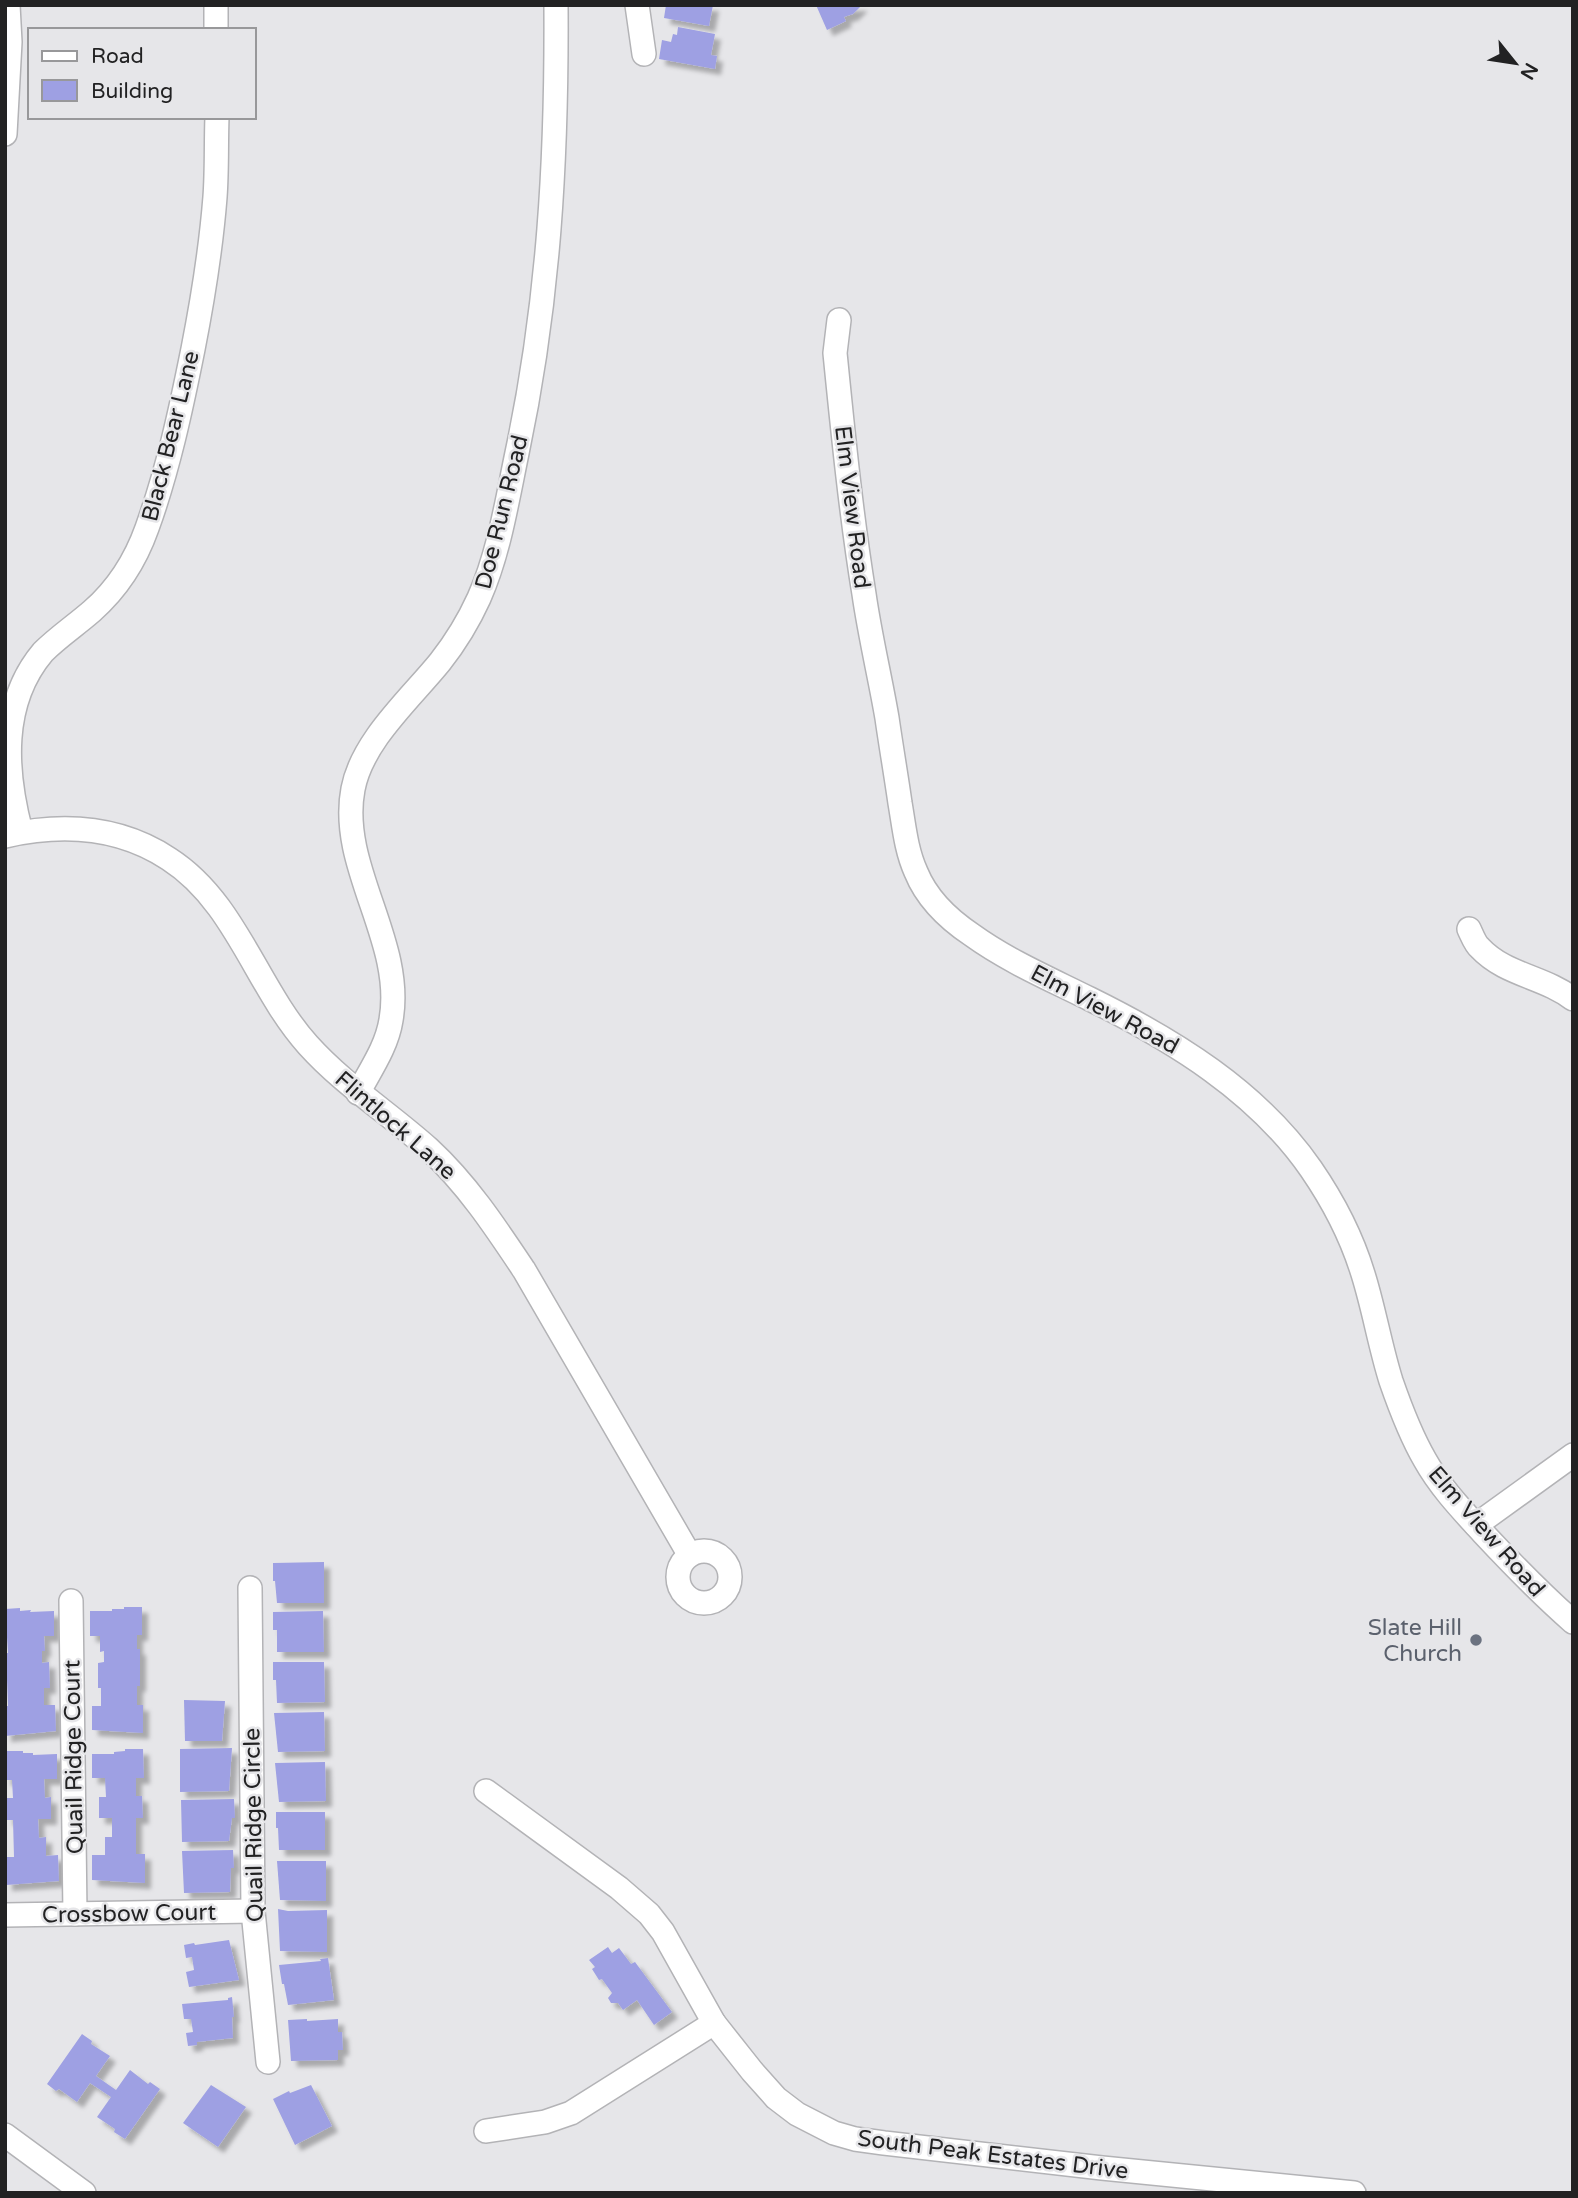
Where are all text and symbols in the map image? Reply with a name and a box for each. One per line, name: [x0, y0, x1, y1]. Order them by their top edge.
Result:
legend: [28, 28, 256, 119]
north arrow: [1480, 28, 1550, 98]
text: Road: [91, 44, 144, 69]
text: N: [1516, 59, 1542, 83]
text: Building: [91, 79, 173, 104]
street label: Black Bear Lane: [136, 348, 206, 525]
street label: Elm View Road: [828, 424, 876, 590]
street label: Doe Run Road: [469, 432, 535, 592]
street label: Elm View Road: [1026, 959, 1183, 1061]
street label: Flintlock Lane: [329, 1065, 462, 1186]
street label: Elm View Road: [1422, 1461, 1551, 1603]
place label: Slate Hill Church: [1368, 1614, 1462, 1668]
marker: Slate Hill Church: [1468, 1632, 1484, 1648]
street label: Quail Ridge Court: [58, 1659, 90, 1854]
street label: Quail Ridge Circle: [238, 1728, 270, 1922]
street label: Crossbow Court: [42, 1898, 217, 1930]
street label: South Peak Estates Drive: [856, 2124, 1130, 2186]

